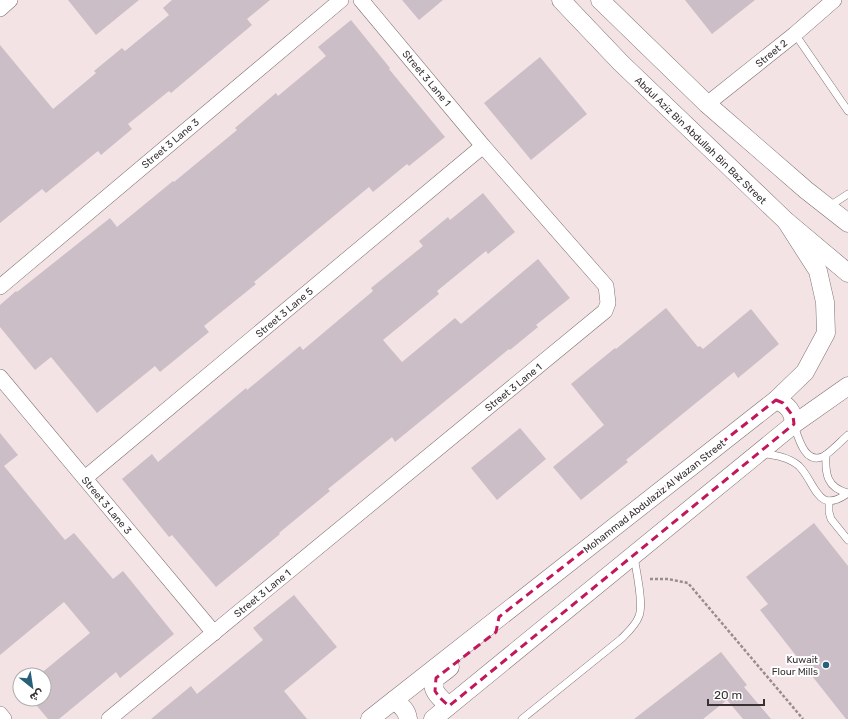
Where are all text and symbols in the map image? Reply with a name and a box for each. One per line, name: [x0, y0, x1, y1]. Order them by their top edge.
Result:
street label: Street 2: [753, 37, 790, 70]
street label: Street 3 Lane 1: [399, 48, 453, 109]
street label: Abdul Aziz Bin Abdullah Bin Baz Street: [632, 75, 769, 207]
street label: Street 3 Lane 3: [140, 116, 202, 171]
street label: Street 3 Lane 5: [254, 285, 316, 340]
street label: Street 3 Lane 1: [483, 361, 544, 414]
street label: Mohammad Abdulaziz Al Wazan Street: [581, 438, 728, 556]
street label: Street 3 Lane 3: [79, 475, 134, 537]
street label: Street 3 Lane 1: [232, 567, 293, 620]
place label: Kuwait Flour Mills: [772, 654, 818, 678]
marker: Kuwait Flour Mills: [821, 660, 831, 670]
north arrow: [12, 667, 52, 707]
scale bar: [708, 681, 764, 707]
text: ش: [27, 686, 46, 704]
text: 20 m: [714, 688, 742, 702]

